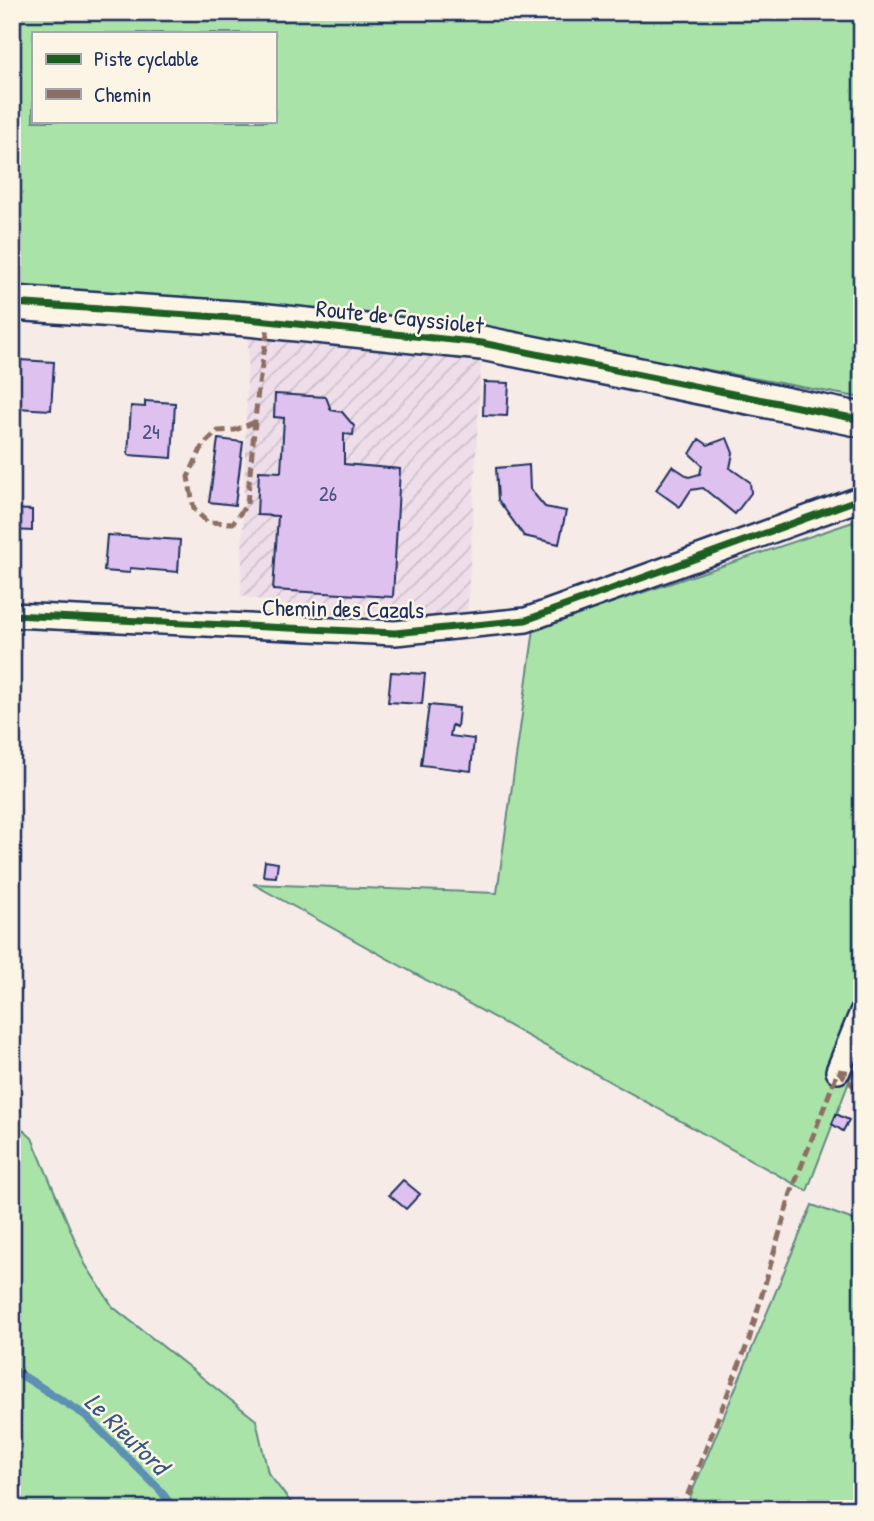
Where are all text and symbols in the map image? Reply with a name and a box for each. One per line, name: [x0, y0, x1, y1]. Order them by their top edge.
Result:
legend: [32, 32, 276, 122]
text: Piste cyclable: [94, 44, 199, 73]
text: Chemin: [94, 80, 151, 109]
street label: Route de Cayssiolet: [315, 291, 486, 341]
house number: 24: [142, 417, 160, 446]
house number: 26: [319, 479, 337, 508]
street label: Chemin des Cazals: [262, 591, 424, 625]
water label: Le Rieutord: [77, 1384, 179, 1484]

